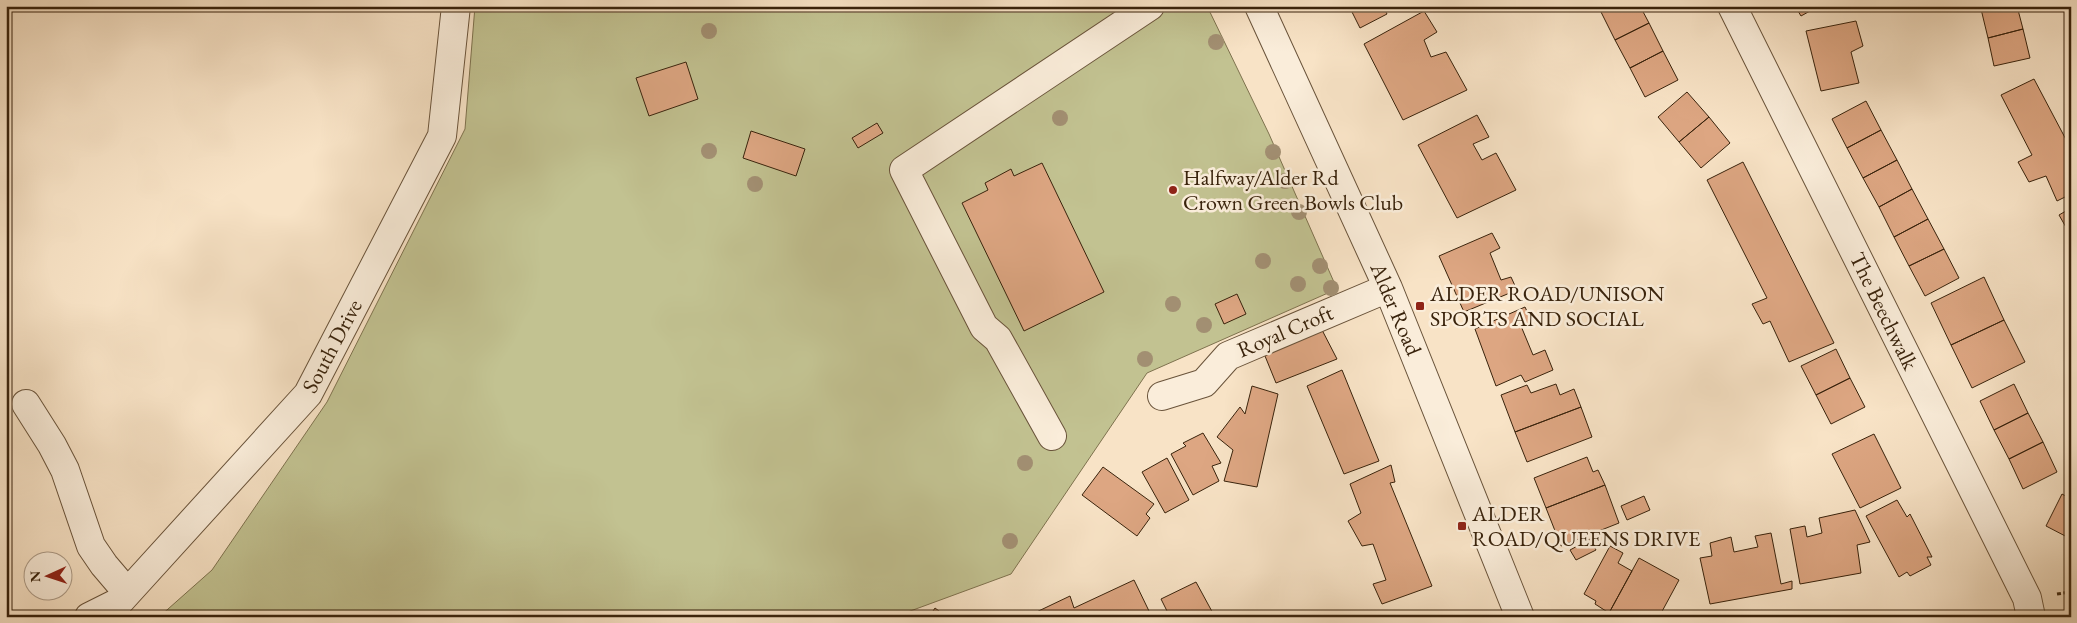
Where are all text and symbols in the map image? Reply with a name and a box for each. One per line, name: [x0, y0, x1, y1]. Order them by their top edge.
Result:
place label: Halfway/Alder Rd Crown Green Bowls Club: [1183, 163, 1403, 217]
marker: Halfway/Alder Rd Crown Green Bowls Club: [1167, 184, 1179, 196]
street label: The Beechwalk: [1843, 247, 1925, 375]
street label: Alder Road: [1363, 257, 1429, 361]
place label: ALDER ROAD/UNISON SPORTS AND SOCIAL: [1429, 279, 1665, 333]
street label: South Drive: [295, 294, 369, 398]
street label: Royal Croft: [1233, 298, 1337, 364]
marker: ALDER ROAD/UNISON SPORTS AND SOCIAL: [1414, 300, 1426, 312]
place label: ALDER ROAD/QUEENS DRIVE: [1471, 499, 1700, 553]
marker: ALDER ROAD/QUEENS DRIVE: [1456, 520, 1468, 532]
north arrow: [22, 550, 72, 600]
text: N: [26, 570, 44, 583]

